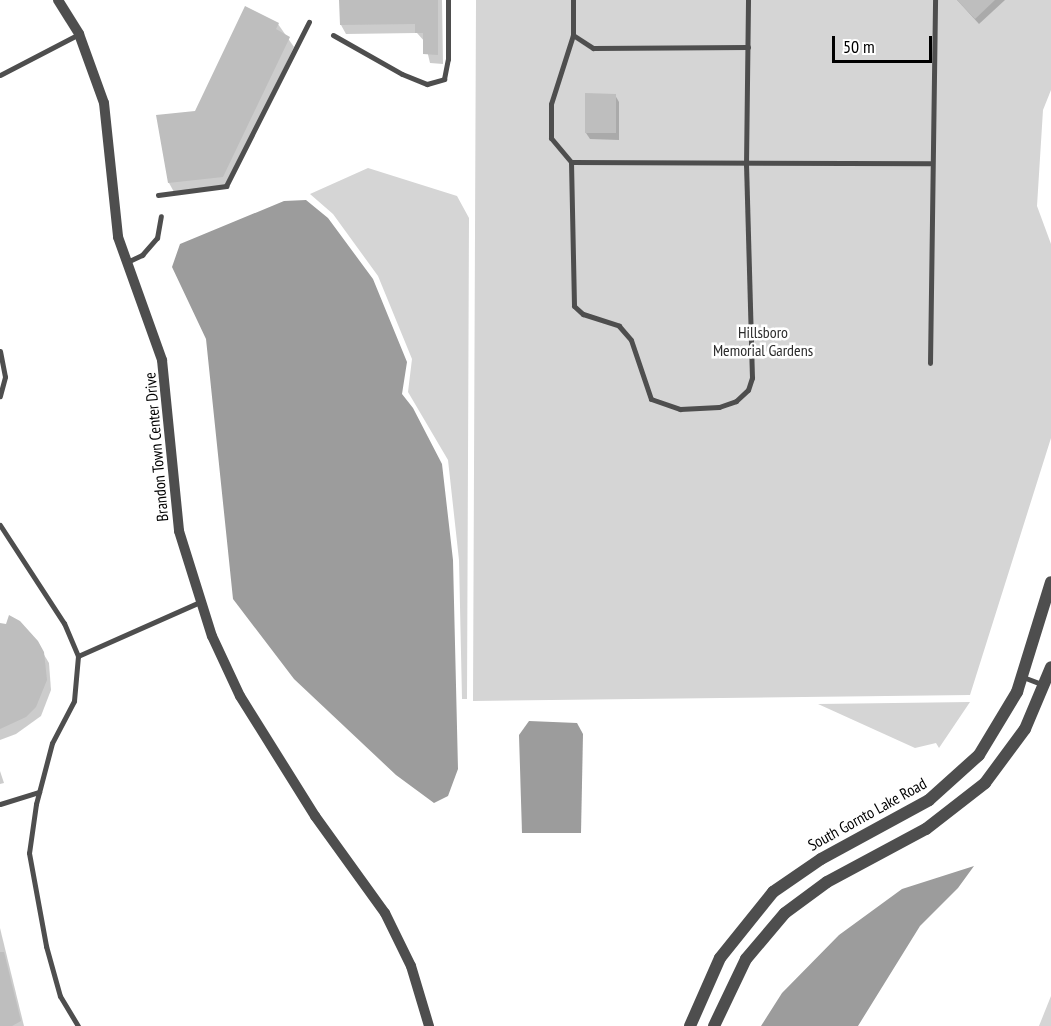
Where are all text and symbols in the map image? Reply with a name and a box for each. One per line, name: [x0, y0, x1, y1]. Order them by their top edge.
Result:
scale bar: [835, 24, 936, 62]
text: 50 m: [843, 35, 875, 58]
park label: Hillsboro Memorial Gardens: [713, 322, 813, 360]
street label: Brandon Town Center Drive: [140, 371, 172, 523]
street label: South Gornto Lake Road: [804, 773, 930, 855]

